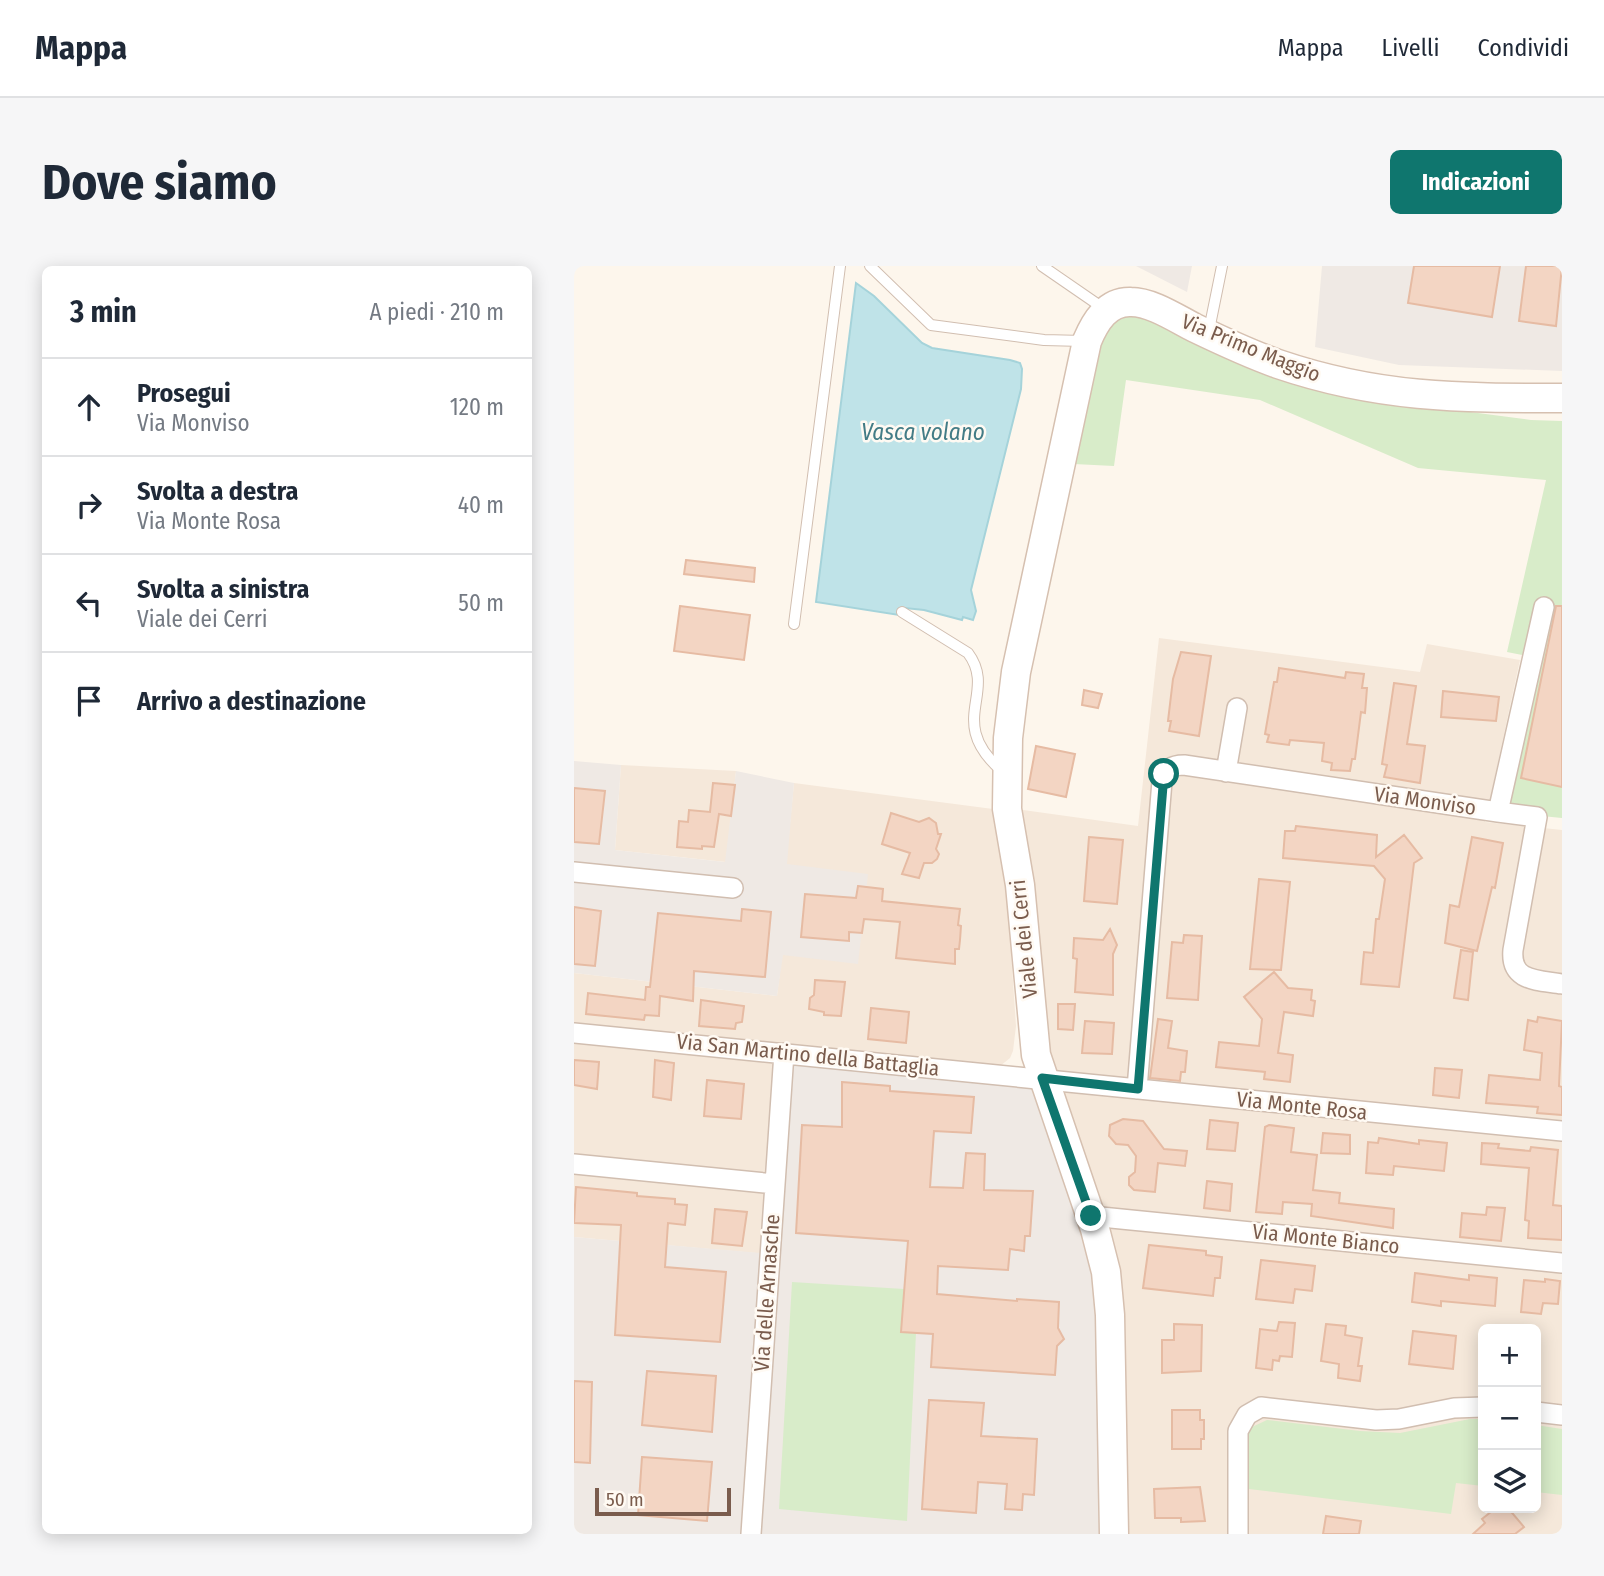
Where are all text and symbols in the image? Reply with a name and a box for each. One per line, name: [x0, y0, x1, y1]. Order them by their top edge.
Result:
text: Mappa: [35, 28, 127, 68]
text: Mappa: [1278, 34, 1344, 62]
text: Livelli: [1382, 34, 1439, 62]
text: Condividi: [1477, 34, 1569, 62]
button: Indicazioni: [1390, 150, 1562, 214]
text: Dove siamo: [42, 153, 277, 212]
text: 3 min: [70, 294, 137, 330]
text: A piedi · 210 m: [370, 298, 504, 326]
street label: Via Primo Maggio: [1178, 308, 1324, 388]
text: Prosegui: [137, 378, 231, 409]
icon: ahead: [70, 388, 108, 426]
text: 120 m: [450, 393, 504, 421]
text: Via Monviso: [137, 409, 250, 437]
water label: Vasca volano: [861, 418, 985, 446]
text: Svolta a destra: [137, 476, 298, 507]
icon: right: [70, 486, 108, 524]
text: 40 m: [458, 491, 504, 519]
text: Via Monte Rosa: [137, 507, 281, 535]
text: Svolta a sinistra: [137, 574, 309, 605]
icon: left: [70, 584, 108, 622]
text: 50 m: [458, 589, 504, 617]
text: Viale dei Cerri: [137, 605, 268, 633]
icon: arrive: [70, 682, 108, 720]
text: Arrivo a destinazione: [137, 686, 366, 717]
route start: [1148, 758, 1179, 789]
street label: Via Monviso: [1372, 781, 1478, 821]
street label: Viale dei Cerri: [1005, 878, 1043, 1000]
street label: Via San Martino della Battaglia: [675, 1028, 941, 1082]
street label: Via Monte Rosa: [1235, 1086, 1369, 1126]
route end: [1075, 1200, 1106, 1231]
street label: Via delle Arnasche: [749, 1213, 785, 1373]
street label: Via Monte Bianco: [1251, 1218, 1401, 1260]
map controls: [1478, 1324, 1541, 1513]
button: +: [1478, 1324, 1541, 1387]
button: −: [1478, 1387, 1541, 1450]
button: layers: [1478, 1450, 1541, 1513]
scale bar: [595, 1485, 732, 1517]
text: 50 m: [606, 1488, 644, 1511]

